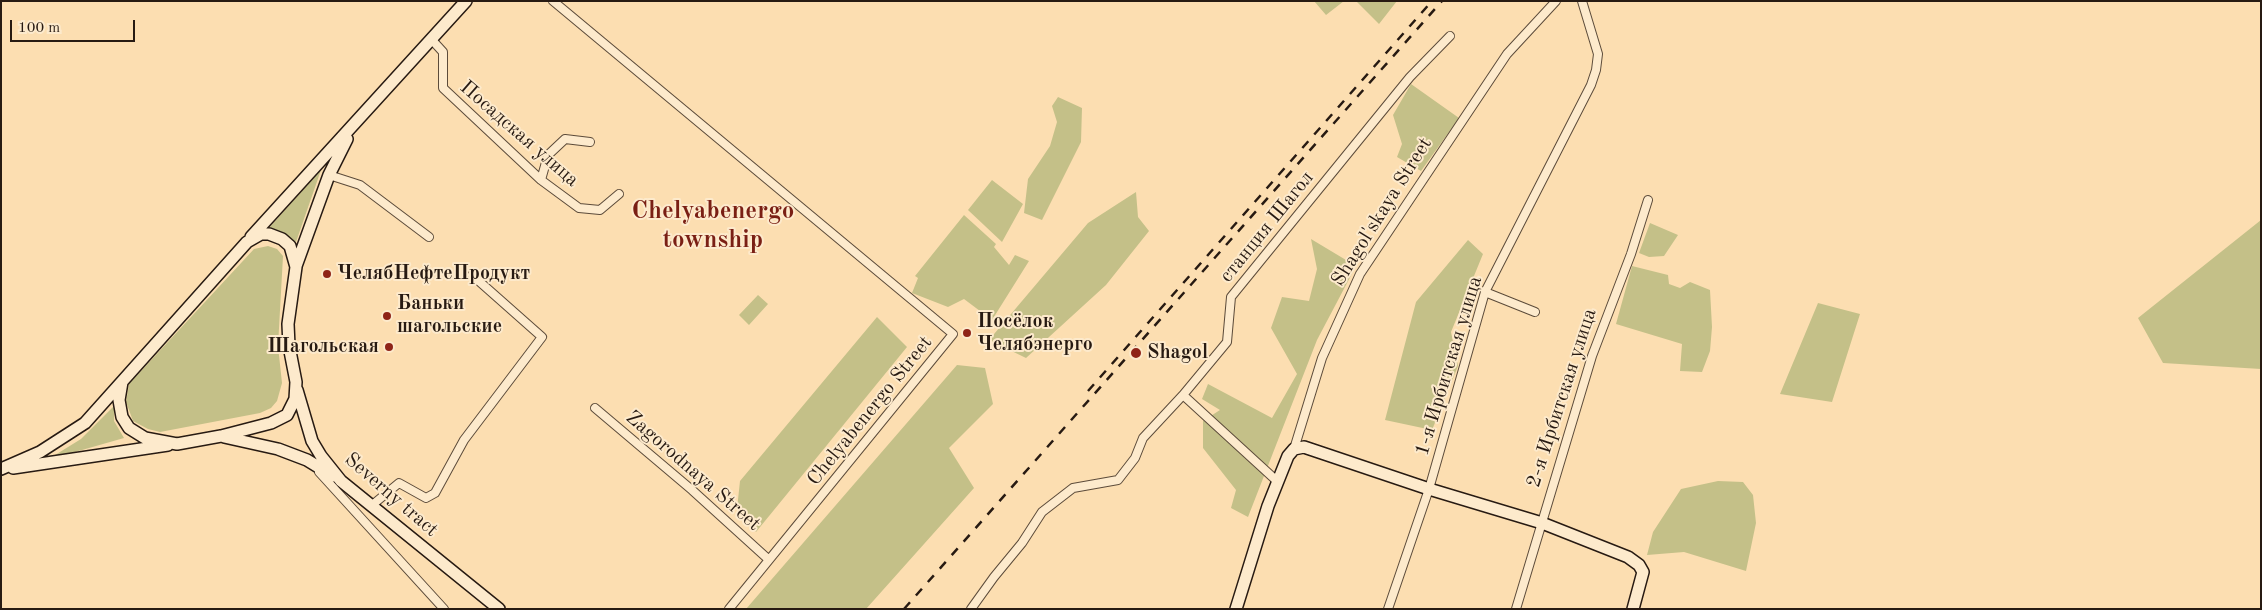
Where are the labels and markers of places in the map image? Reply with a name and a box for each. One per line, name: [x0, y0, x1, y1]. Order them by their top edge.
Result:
place label: ЧелябНефтеПродукт: [337, 262, 530, 286]
marker: ЧелябНефтеПродукт: [321, 268, 333, 280]
place label: Баньки шагольские: [397, 292, 502, 339]
marker: Баньки шагольские: [381, 310, 393, 322]
place label: Посёлок Челябэнерго: [977, 310, 1093, 357]
marker: Посёлок Челябэнерго: [961, 327, 973, 339]
place label: Шагольская: [267, 335, 379, 359]
marker: Шагольская: [383, 341, 395, 353]
place label: Shagol: [1147, 341, 1208, 365]
marker: Shagol: [1129, 346, 1143, 360]

